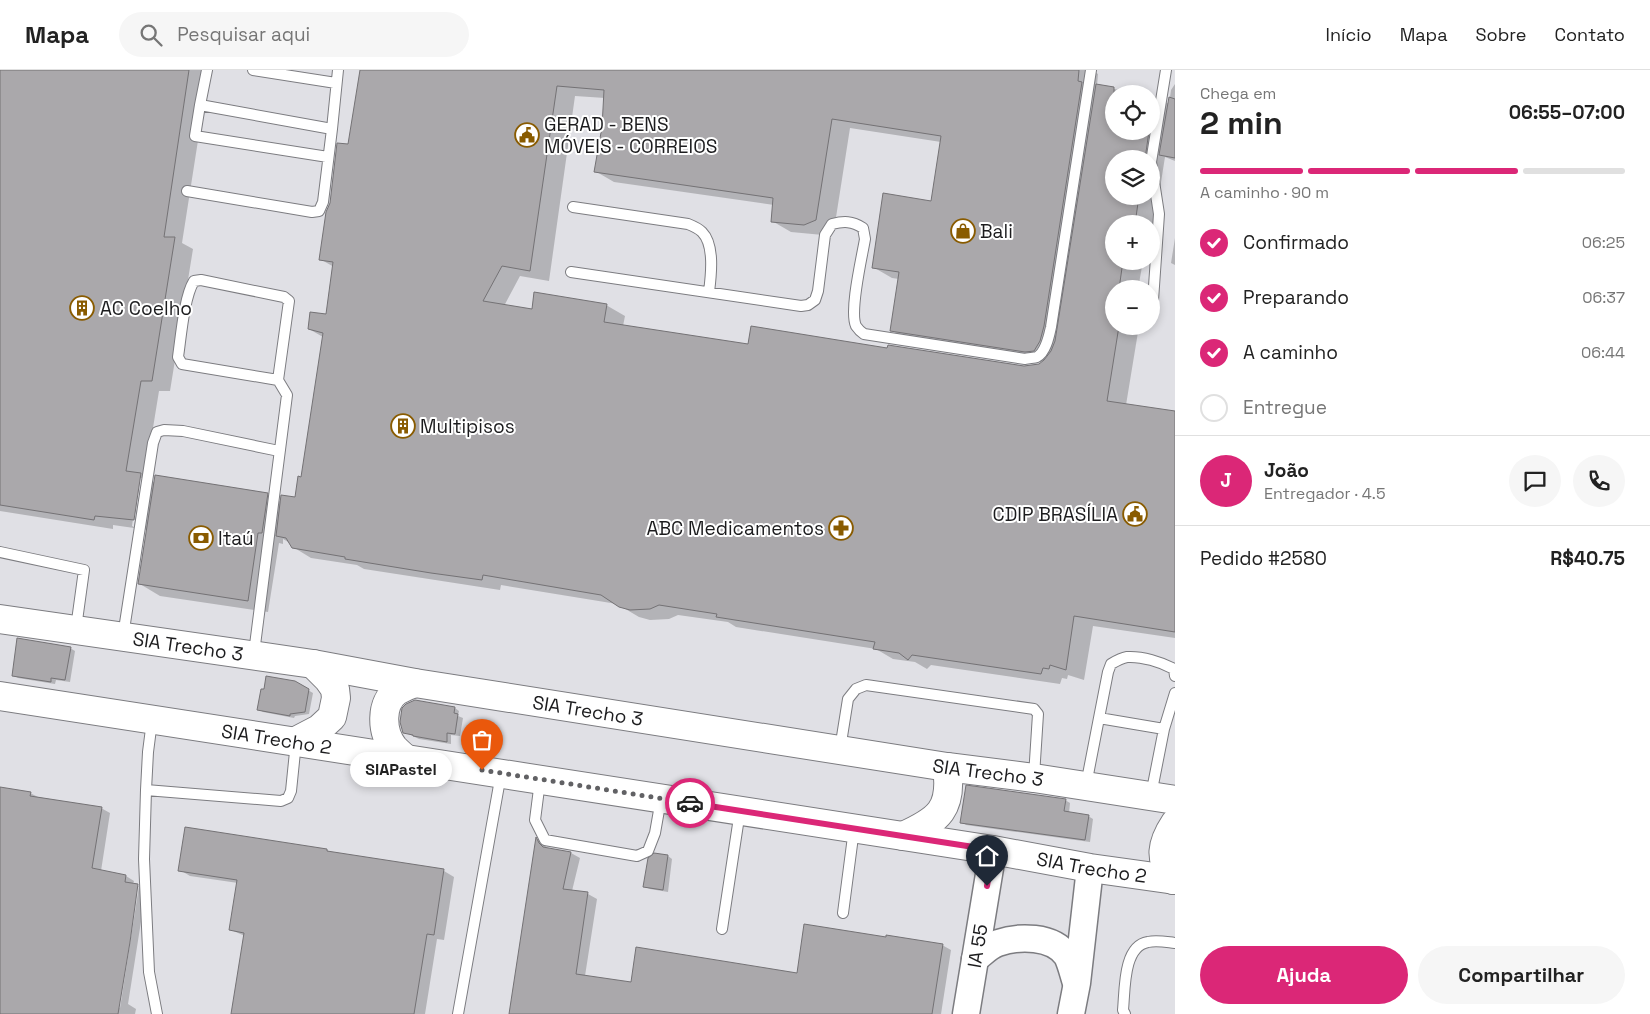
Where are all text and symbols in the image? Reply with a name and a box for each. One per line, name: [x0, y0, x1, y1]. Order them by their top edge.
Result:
search box: [119, 12, 469, 57]
text: Mapa: [25, 19, 89, 50]
icon: search: [137, 21, 165, 49]
text: Pesquisar aqui: [177, 22, 310, 47]
text: Início: [1326, 23, 1372, 46]
text: Mapa: [1400, 23, 1448, 46]
text: Sobre: [1476, 23, 1526, 46]
text: Contato: [1554, 23, 1625, 46]
text: Chega em: [1200, 83, 1276, 104]
map controls: [1105, 85, 1160, 335]
button: locate: [1105, 85, 1160, 140]
text: 06:55–07:00: [1509, 100, 1625, 125]
text: 2 min: [1200, 103, 1283, 143]
place label: GERAD - BENS MÓVEIS - CORREIOS: [544, 112, 718, 159]
public building icon: GERAD - BENS MÓVEIS - CORREIOS: [514, 122, 540, 148]
button: layers: [1105, 150, 1160, 205]
text: A caminho · 90 m: [1200, 182, 1329, 203]
button: +: [1105, 215, 1160, 270]
shop icon: Bali: [950, 218, 976, 244]
place label: Bali: [980, 219, 1013, 244]
icon: check: [1200, 229, 1228, 257]
text: Confirmado: [1243, 230, 1349, 255]
text: 06:25: [1582, 232, 1625, 253]
button: −: [1105, 280, 1160, 335]
icon: check: [1200, 284, 1228, 312]
text: Preparando: [1243, 285, 1349, 310]
text: 06:37: [1582, 287, 1625, 308]
building icon: AC Coelho: [69, 295, 95, 321]
place label: AC Coelho: [100, 296, 192, 321]
icon: check: [1200, 339, 1228, 367]
text: A caminho: [1243, 340, 1338, 365]
text: 06:44: [1581, 342, 1625, 363]
text: Entregue: [1243, 395, 1327, 420]
building icon: Multipisos: [390, 413, 416, 439]
place label: Multipisos: [420, 414, 515, 439]
button: chat: [1509, 455, 1561, 507]
button: phone: [1573, 455, 1625, 507]
text: João: [1264, 458, 1309, 483]
text: J: [1220, 468, 1232, 493]
text: Entregador · 4.5: [1264, 483, 1386, 504]
public building icon: CDIP BRASÍLIA: [1122, 501, 1148, 527]
place label: CDIP BRASÍLIA: [993, 502, 1118, 527]
pharmacy icon: ABC Medicamentos: [828, 515, 854, 541]
place label: ABC Medicamentos: [646, 516, 824, 541]
bank icon: Itaú: [188, 525, 214, 551]
place label: Itaú: [218, 526, 254, 551]
text: Pedido #2580: [1200, 546, 1327, 571]
text: R$40.75: [1550, 546, 1625, 571]
street label: SIA Trecho 3: [131, 626, 245, 667]
street label: SIA Trecho 3: [531, 690, 645, 732]
street label: SIA Trecho 2: [220, 719, 334, 760]
pin: [461, 719, 503, 770]
icon: bag: [468, 726, 496, 754]
callout: SIAPastel: [350, 752, 452, 788]
street label: SIA Trecho 3: [931, 753, 1045, 792]
text: SIAPastel: [365, 759, 437, 780]
courier: [665, 778, 715, 828]
icon: car: [676, 789, 704, 817]
pin: [966, 835, 1008, 886]
icon: home: [973, 842, 1001, 870]
street label: SIA Trecho 2: [1034, 846, 1148, 889]
street label: IA 55: [962, 922, 994, 970]
button: Ajuda: [1200, 946, 1408, 1004]
button: Compartilhar: [1418, 946, 1625, 1004]

